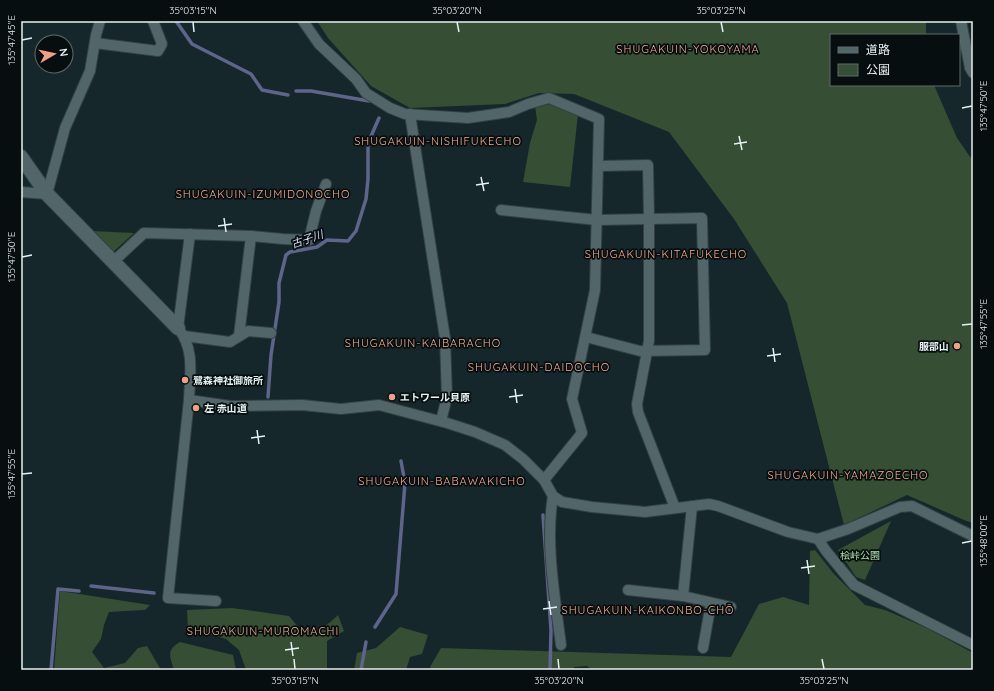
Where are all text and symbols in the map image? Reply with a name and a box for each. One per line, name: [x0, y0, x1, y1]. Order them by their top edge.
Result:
text: 35°03'15"N: [169, 4, 217, 17]
text: 35°03'20"N: [432, 4, 482, 17]
text: 35°03'25"N: [696, 4, 746, 17]
text: 135°47'45"E: [5, 15, 18, 65]
north arrow: [34, 34, 74, 74]
legend: [830, 34, 960, 86]
district label: SHUGAKUIN-YOKOYAMA: [616, 42, 760, 56]
text: 道路: [866, 42, 890, 57]
text: N: [56, 47, 71, 58]
text: 公園: [866, 62, 890, 77]
text: 135°47'50"E: [977, 80, 990, 131]
district label: SHUGAKUIN-NISHIFUKECHO: [354, 134, 522, 148]
district label: SHUGAKUIN-IZUMIDONOCHO: [176, 187, 350, 201]
water label: 古子川: [289, 227, 326, 251]
text: 135°47'50"E: [5, 231, 18, 282]
district label: SHUGAKUIN-KITAFUKECHO: [585, 247, 747, 261]
text: 135°47'55"E: [977, 299, 990, 349]
district label: SHUGAKUIN-KAIBARACHO: [345, 336, 501, 350]
place label: 服部山: [919, 340, 949, 353]
marker: 服部山: [952, 341, 962, 351]
district label: SHUGAKUIN-DAIDOCHO: [468, 360, 610, 374]
place label: 鷺森神社御旅所: [193, 374, 263, 387]
marker: 鷺森神社御旅所: [180, 375, 190, 385]
place label: エトワール貝原: [400, 391, 470, 404]
marker: エトワール貝原: [387, 392, 397, 402]
place label: 左 赤山道: [204, 402, 248, 415]
marker: 左 赤山道: [191, 403, 201, 413]
text: 135°47'55"E: [5, 449, 18, 499]
district label: SHUGAKUIN-YAMAZOECHO: [767, 468, 929, 482]
district label: SHUGAKUIN-BABAWAKICHO: [358, 474, 526, 488]
text: 135°48'00"E: [977, 515, 990, 567]
park label: 桧峠公園: [840, 549, 880, 562]
district label: SHUGAKUIN-KAIKONBO-CHŌ: [561, 603, 735, 617]
district label: SHUGAKUIN-MUROMACHI: [187, 624, 339, 638]
text: 35°03'15"N: [271, 674, 319, 687]
text: 35°03'20"N: [534, 674, 584, 687]
text: 35°03'25"N: [799, 674, 849, 687]

